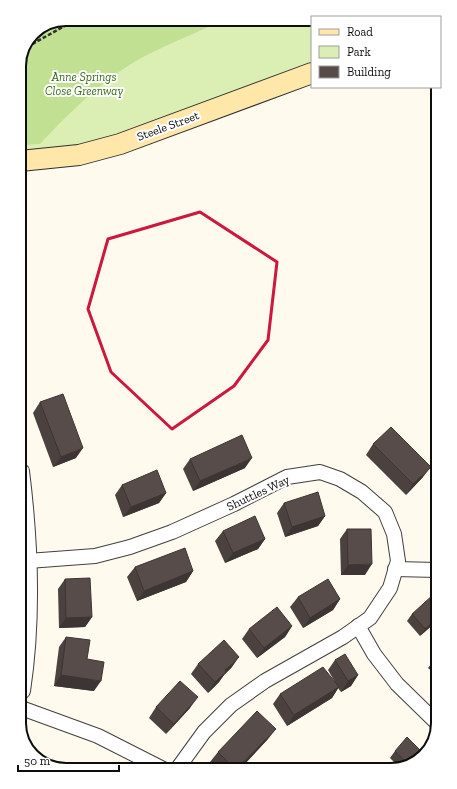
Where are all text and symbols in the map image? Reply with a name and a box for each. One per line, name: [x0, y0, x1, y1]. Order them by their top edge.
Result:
legend: [311, 16, 441, 88]
text: Road: [347, 25, 373, 39]
text: Park: [347, 45, 372, 59]
text: Building: [347, 65, 391, 79]
park label: Anne Springs Close Greenway: [45, 70, 123, 98]
street label: Steele Street: [135, 108, 202, 144]
street label: Shuttles Way: [224, 472, 292, 514]
scale bar: [18, 747, 119, 773]
text: 50 m: [24, 754, 51, 768]

